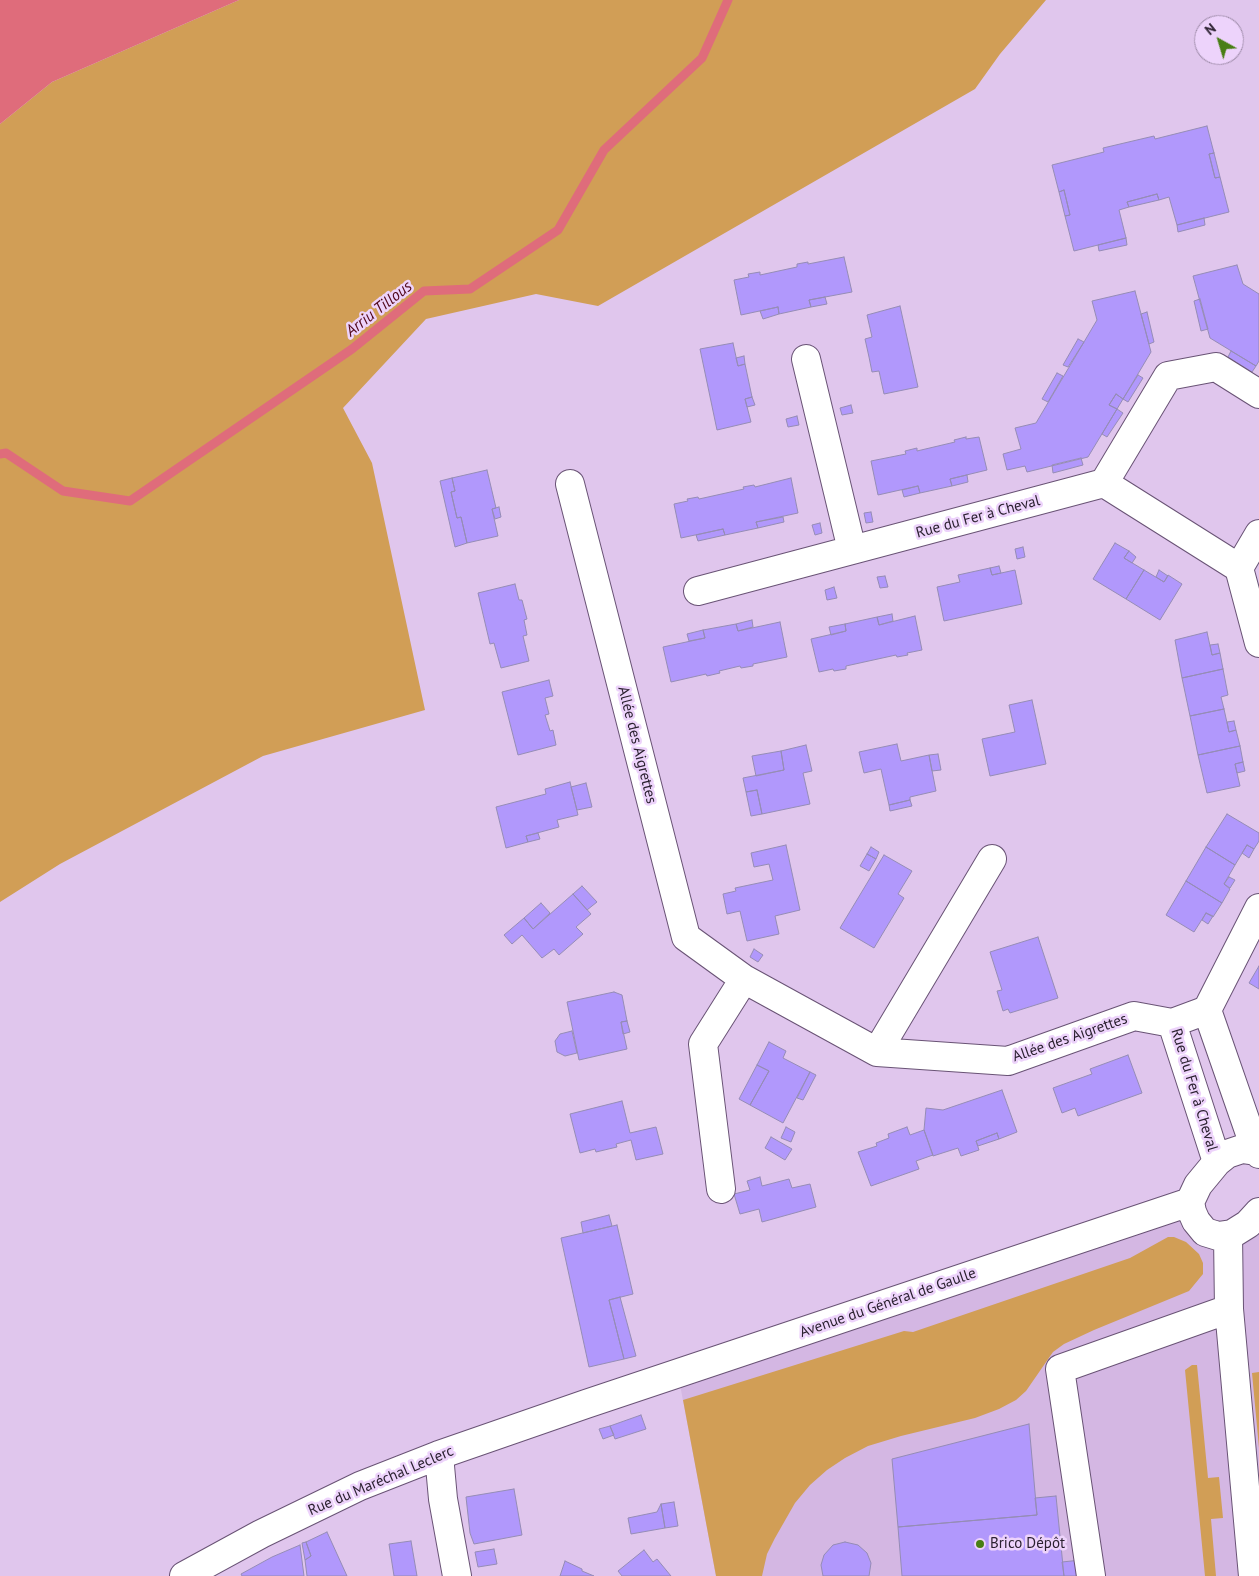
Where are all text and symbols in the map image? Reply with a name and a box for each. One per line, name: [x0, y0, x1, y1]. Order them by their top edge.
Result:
north arrow: [1194, 15, 1244, 65]
text: N: [1201, 19, 1219, 39]
water label: Arriu Tillous: [342, 277, 416, 341]
street label: Rue du Fer à Cheval: [914, 492, 1042, 542]
street label: Allée des Aigrettes: [614, 685, 660, 805]
street label: Allée des Aigrettes: [1010, 1010, 1130, 1066]
street label: Rue du Fer à Cheval: [1167, 1026, 1221, 1154]
street label: Avenue du Général de Gaulle: [797, 1264, 979, 1342]
street label: Rue du Maréchal Leclerc: [306, 1442, 456, 1520]
place label: Brico Dépôt: [990, 1535, 1065, 1553]
marker: Brico Dépôt: [974, 1538, 986, 1550]

